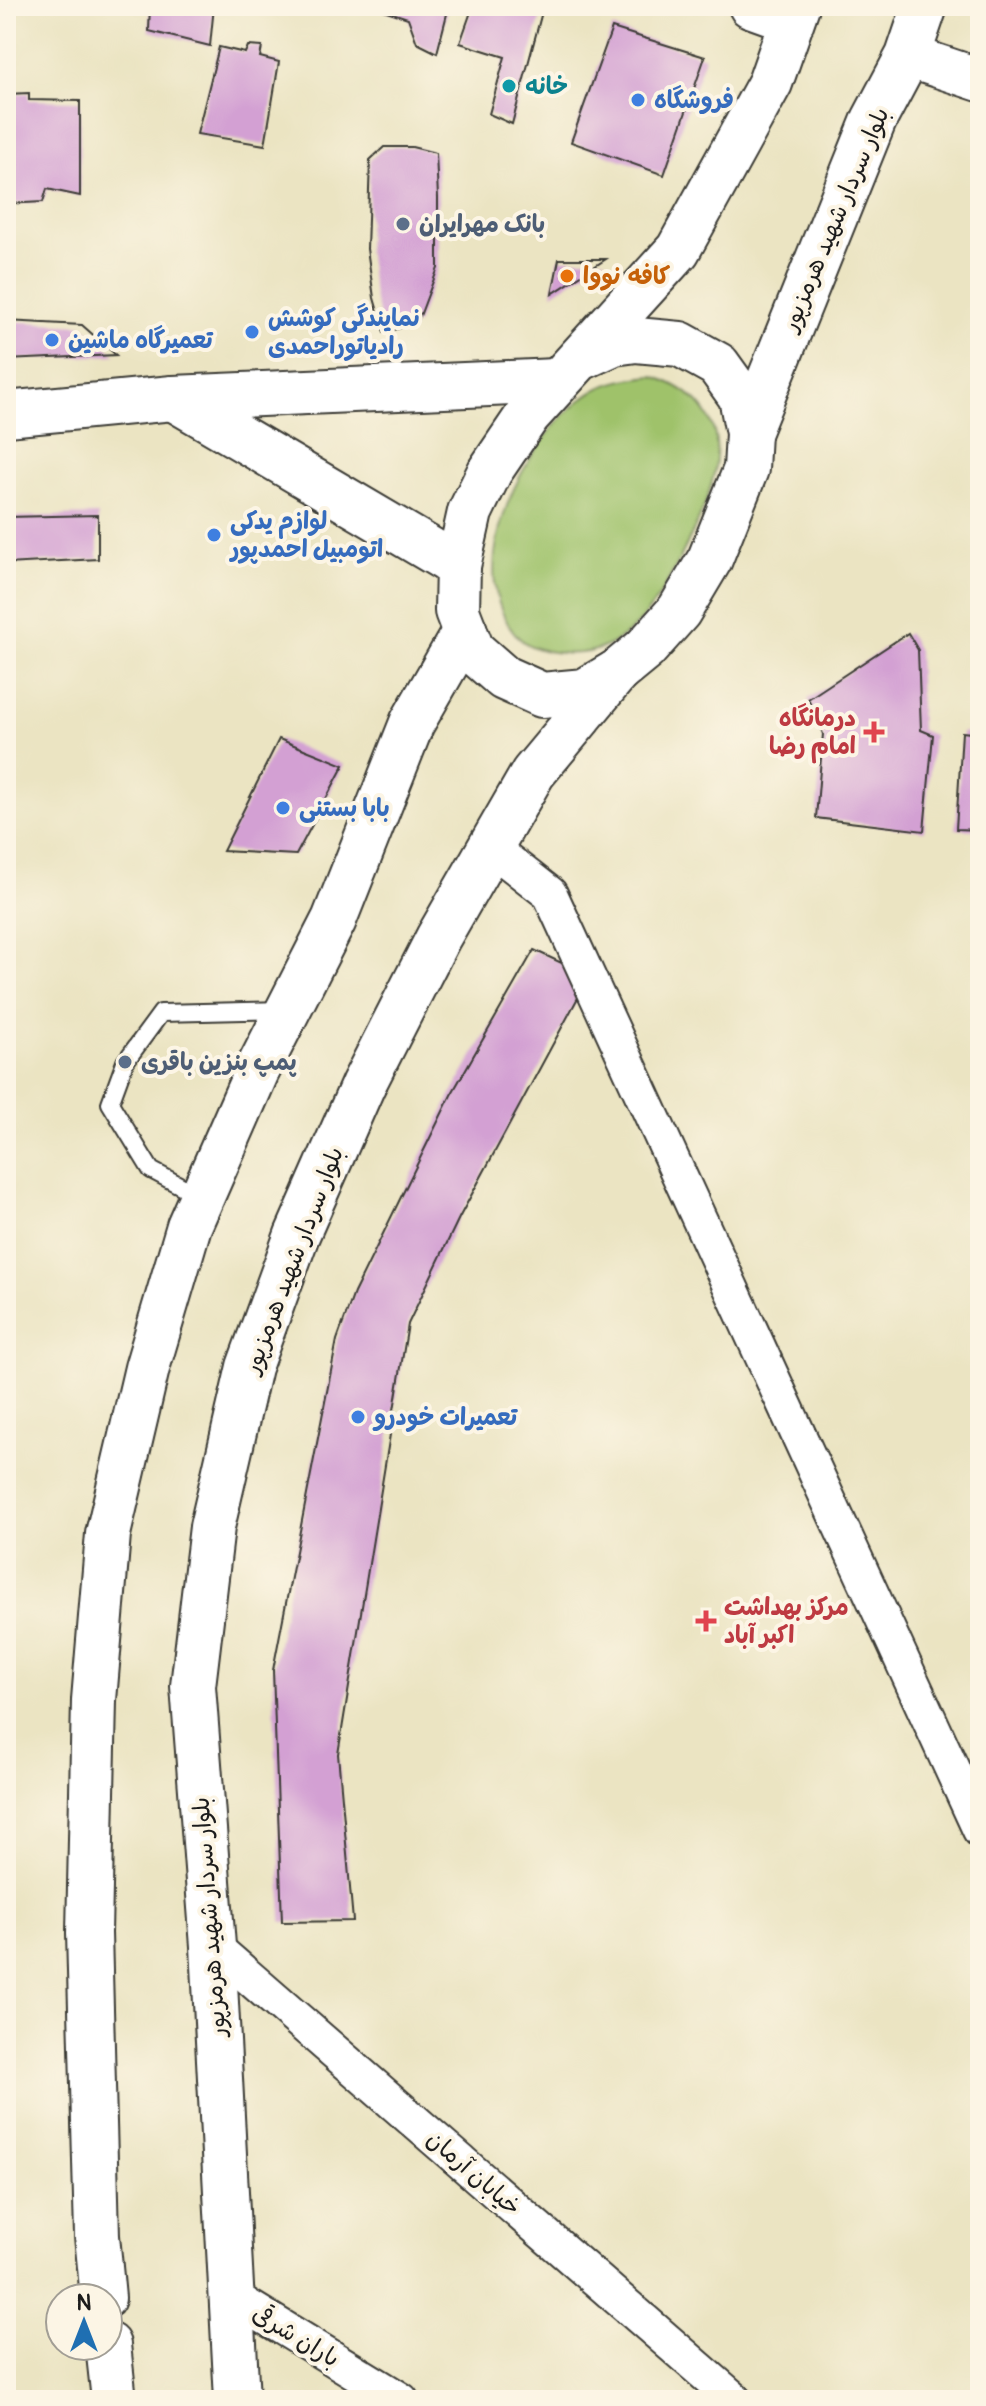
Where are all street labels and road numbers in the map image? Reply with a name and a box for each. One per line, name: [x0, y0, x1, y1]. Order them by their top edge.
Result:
street label: بلوار سردار شهید هرمزپور: [774, 103, 897, 338]
street label: بلوار سردار شهید هرمزپور: [236, 1143, 351, 1380]
street label: بلوار سردار شهید هرمزپور: [187, 1796, 233, 2040]
street label: خیابان آرمان: [421, 2125, 527, 2222]
street label: باران شرقی: [247, 2298, 345, 2374]

